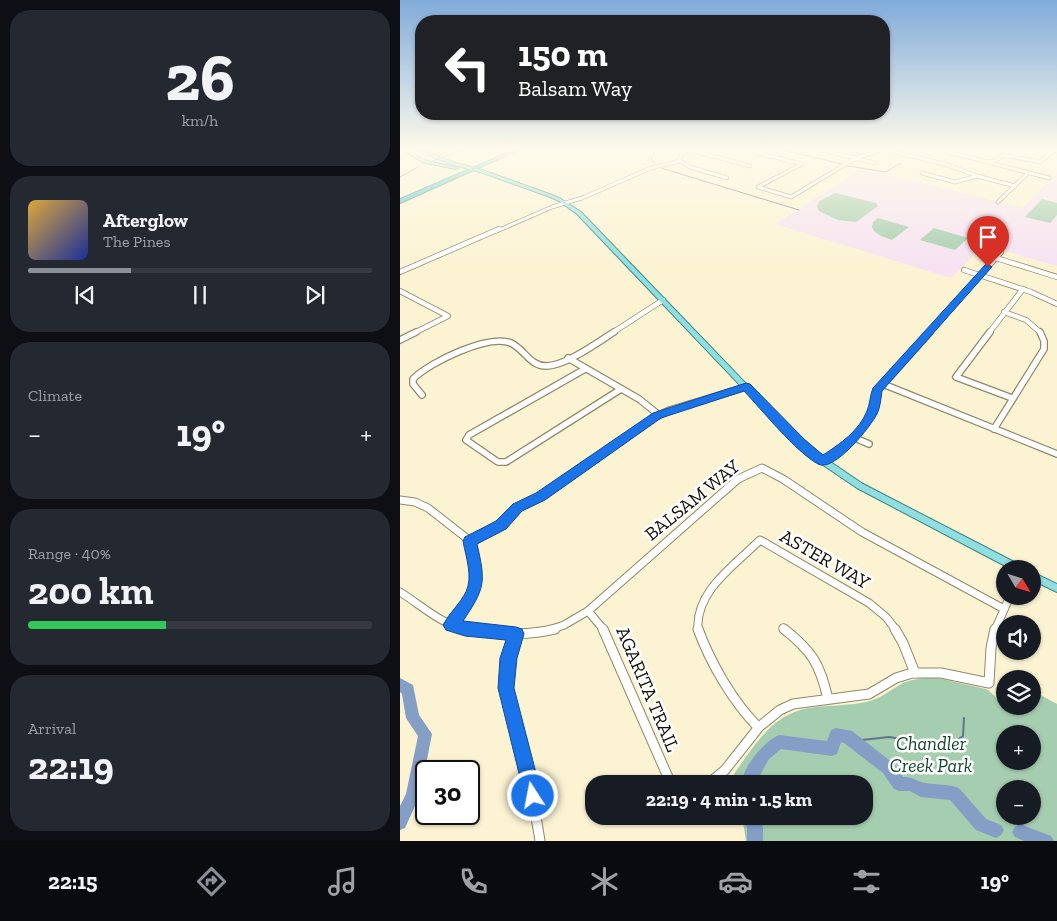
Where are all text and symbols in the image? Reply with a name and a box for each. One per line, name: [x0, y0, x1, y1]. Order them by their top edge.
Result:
text: 150 m: [518, 33, 608, 75]
icon: left: [435, 35, 500, 100]
text: 26: [165, 39, 235, 117]
text: Balsam Way: [518, 75, 632, 102]
text: km/h: [182, 111, 218, 130]
text: Afterglow: [103, 209, 188, 232]
pin: [967, 216, 1009, 267]
icon: arrive: [974, 223, 1002, 251]
text: The Pines: [103, 232, 170, 251]
icon: previous: [71, 281, 99, 309]
icon: pause: [186, 281, 214, 309]
icon: next: [301, 281, 329, 309]
text: Climate: [28, 386, 82, 405]
text: 19°: [176, 410, 225, 456]
text: −: [28, 418, 41, 451]
text: +: [360, 418, 372, 451]
street label: BALSAM WAY: [640, 455, 744, 545]
street label: ASTER WAY: [776, 524, 874, 594]
text: Range · 40%: [28, 544, 111, 563]
north arrow: [996, 560, 1041, 605]
map controls: [996, 560, 1041, 825]
text: 200 km: [28, 568, 154, 614]
button: sound: [996, 615, 1041, 660]
street label: AGARITA TRAIL: [611, 623, 685, 756]
button: layers: [996, 670, 1041, 715]
text: Arrival: [28, 719, 76, 738]
button: +: [996, 725, 1041, 770]
park label: Chandler Creek Park: [890, 732, 972, 777]
text: 22:19: [28, 743, 114, 789]
speed limit sign: 30: [415, 760, 480, 825]
position arrow: [506, 769, 558, 821]
button: −: [996, 780, 1041, 825]
text: 22:19 · 4 min · 1.5 km: [646, 788, 812, 811]
icon: directions: [194, 864, 229, 899]
icon: music: [325, 864, 360, 899]
icon: phone: [456, 864, 491, 899]
icon: climate: [587, 864, 622, 899]
icon: car: [718, 864, 753, 899]
icon: filters: [849, 864, 884, 899]
text: 22:15: [48, 868, 98, 895]
text: 19°: [981, 868, 1009, 895]

